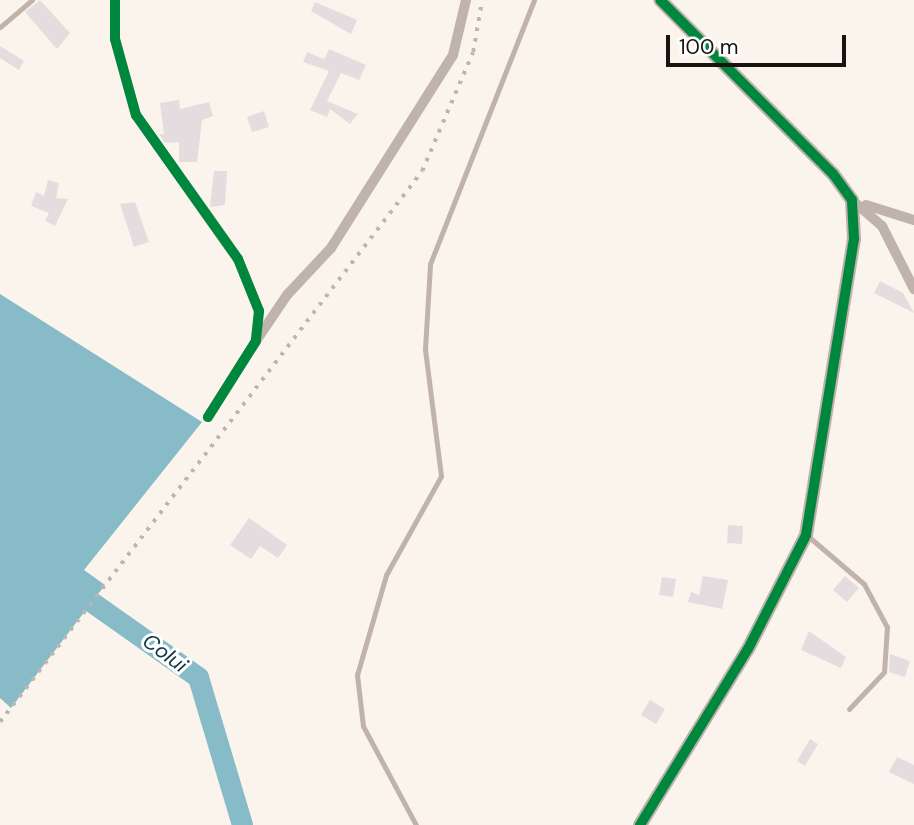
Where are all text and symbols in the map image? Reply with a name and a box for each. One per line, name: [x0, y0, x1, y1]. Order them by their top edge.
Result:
scale bar: [669, 21, 849, 65]
text: 100 m: [679, 33, 739, 61]
water label: Colui: [138, 628, 192, 678]

